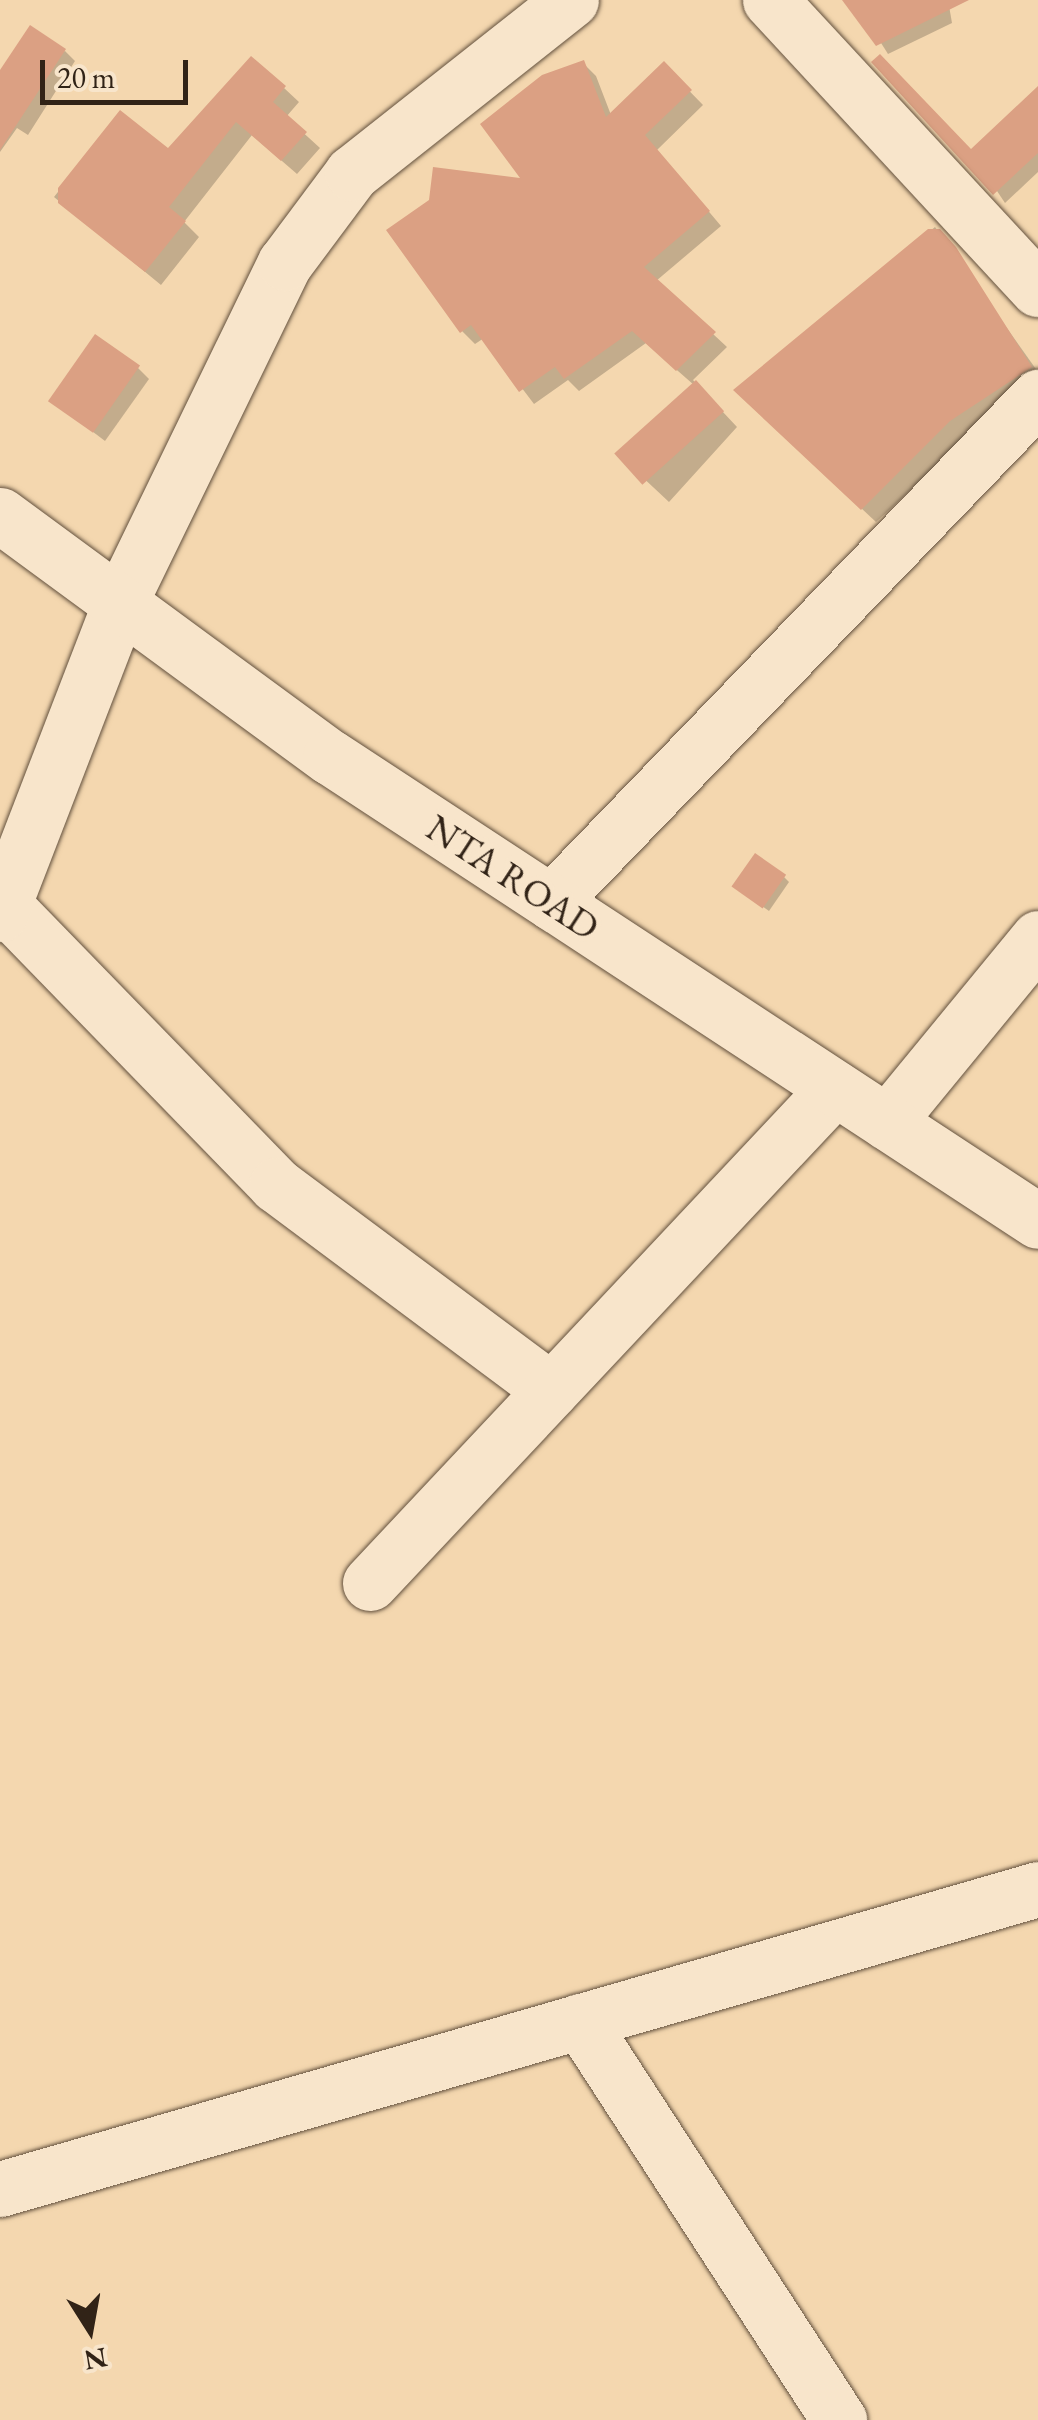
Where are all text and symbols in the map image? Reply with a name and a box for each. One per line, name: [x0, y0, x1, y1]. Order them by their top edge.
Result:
scale bar: [45, 40, 192, 102]
text: 20 m: [57, 58, 115, 97]
street label: NTA ROAD: [418, 804, 608, 950]
north arrow: [40, 2280, 140, 2380]
text: N: [81, 2340, 110, 2379]

